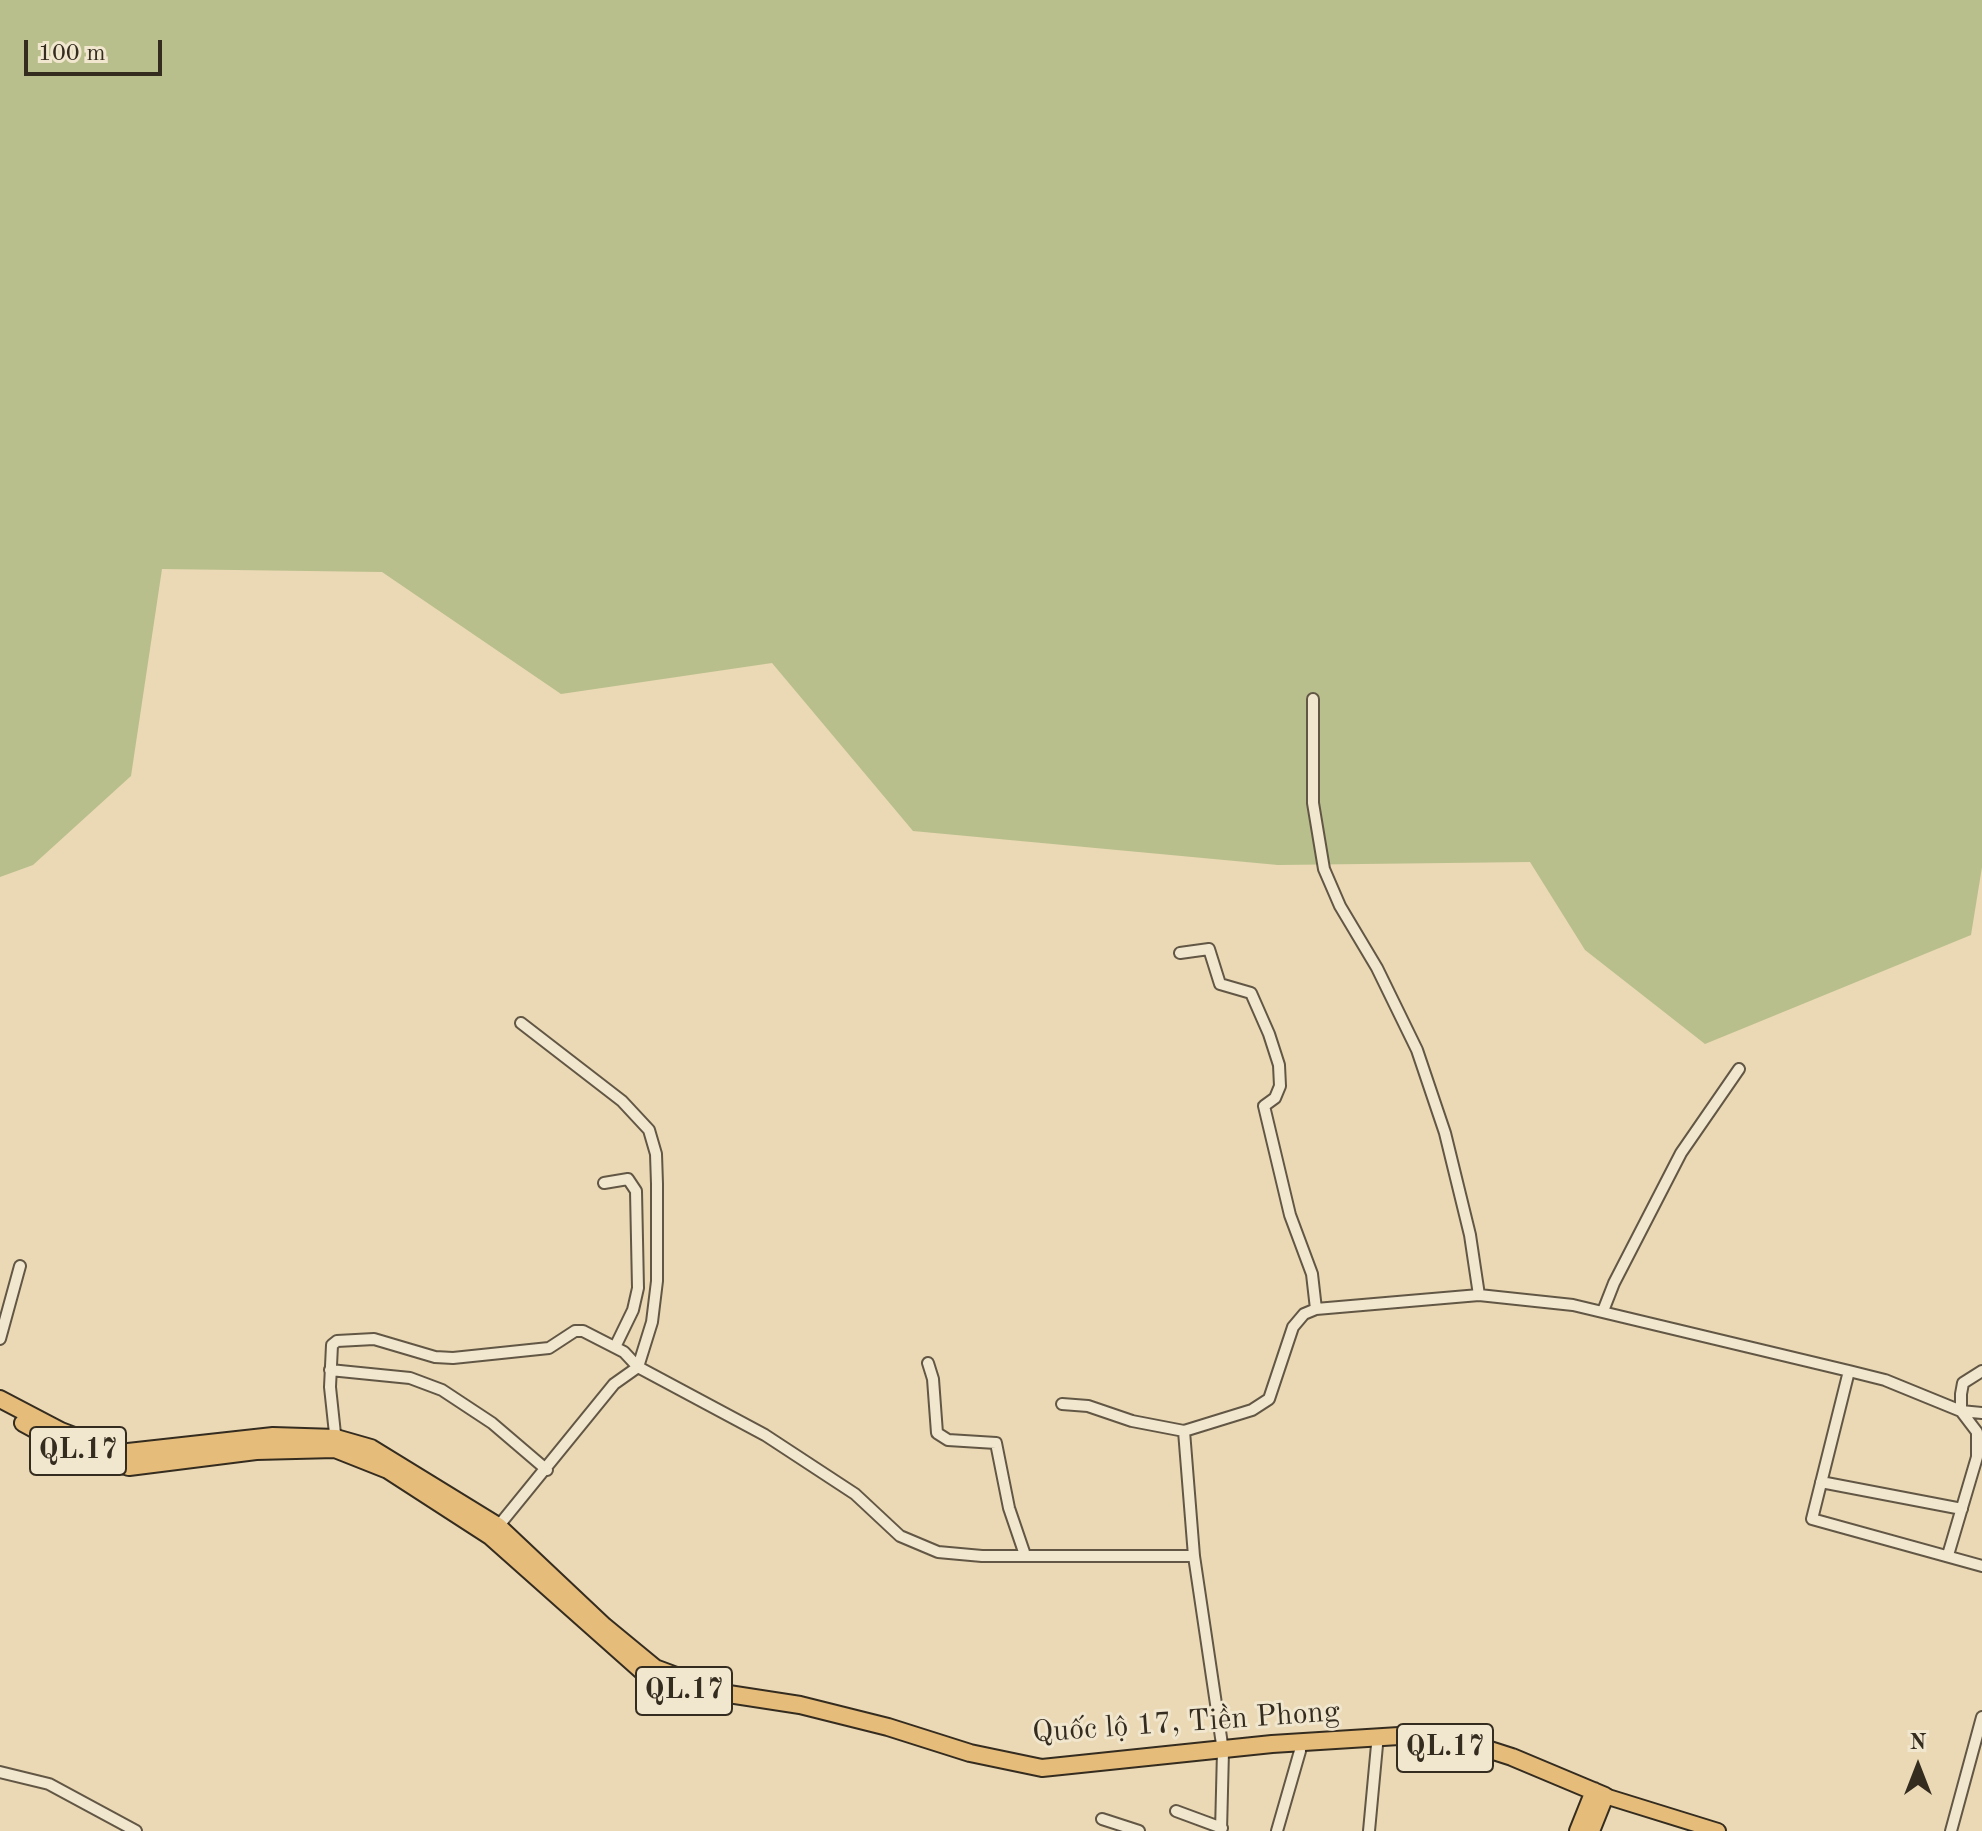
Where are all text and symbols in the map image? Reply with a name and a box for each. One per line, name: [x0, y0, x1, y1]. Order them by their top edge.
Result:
scale bar: [28, 24, 166, 74]
text: 100 m: [38, 42, 106, 66]
road number: QL.17: [30, 1427, 126, 1475]
road number: QL.17: [636, 1667, 732, 1715]
street label: Quốc lộ 17, Tiền Phong: [1031, 1694, 1341, 1752]
road number: QL.17: [1397, 1724, 1493, 1772]
north arrow: [1878, 1727, 1958, 1807]
text: N: [1910, 1732, 1926, 1754]

